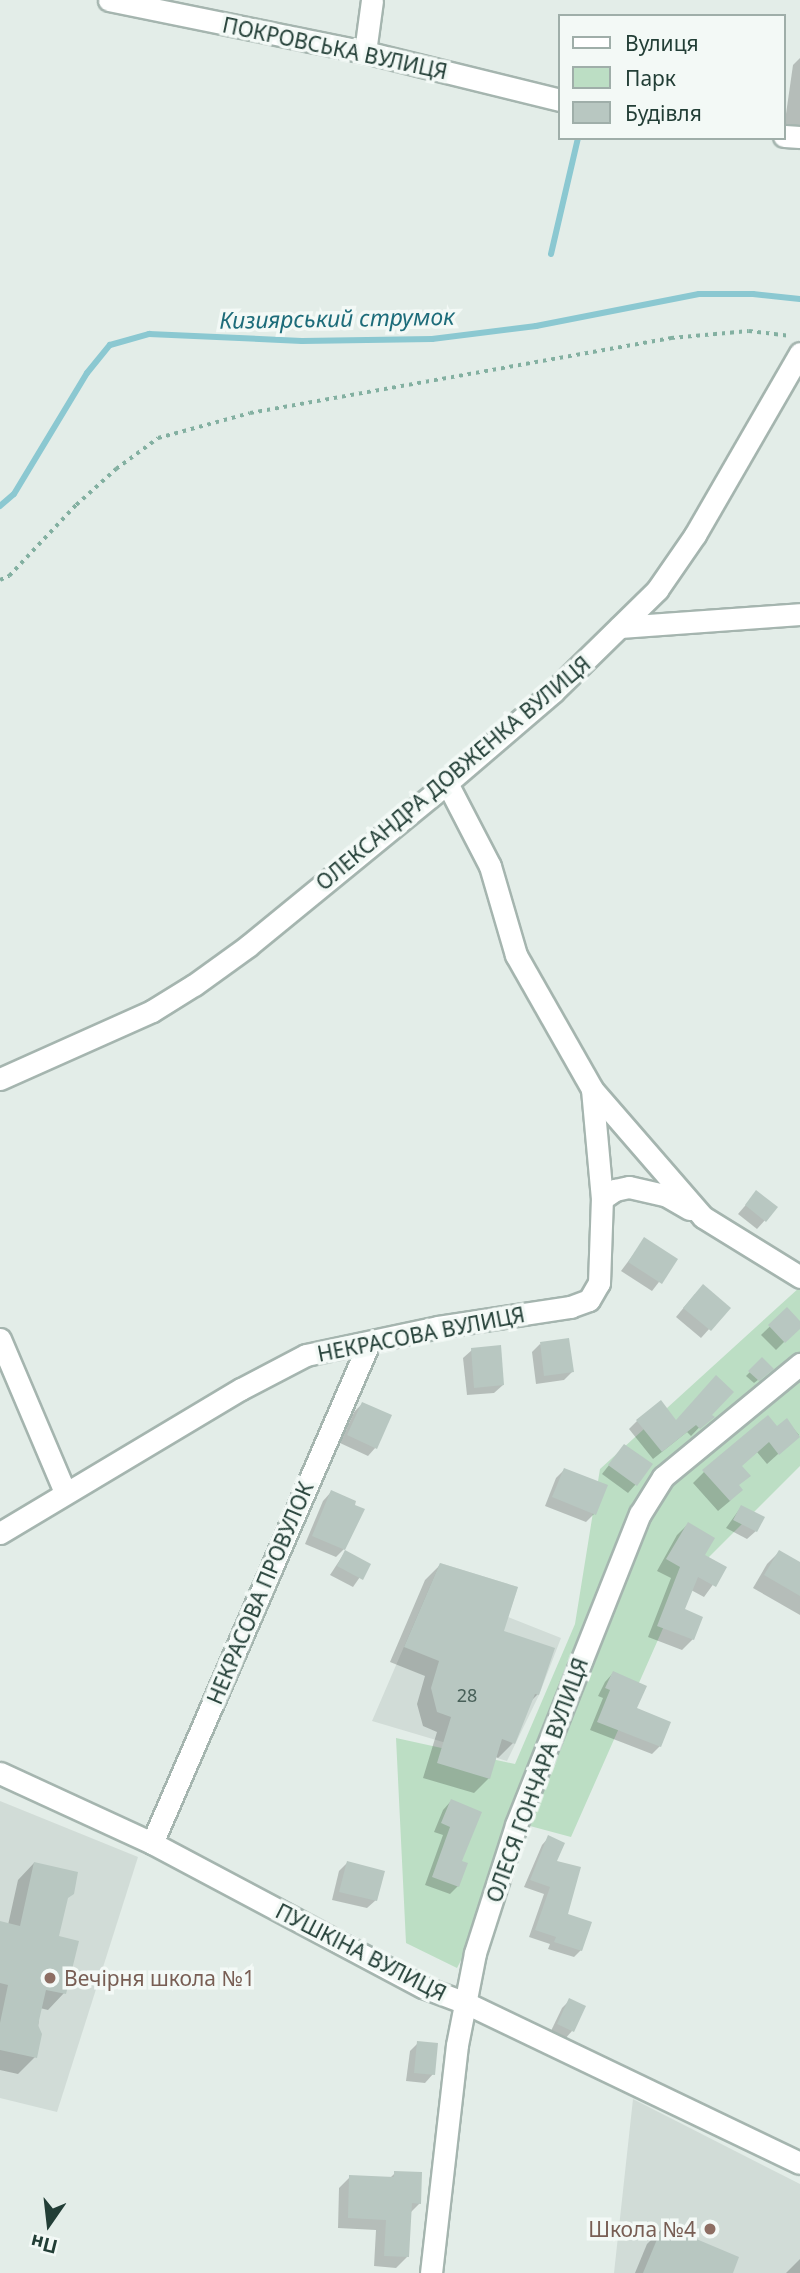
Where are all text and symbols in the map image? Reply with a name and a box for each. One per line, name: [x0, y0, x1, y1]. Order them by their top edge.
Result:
street label: ПОКРОВСЬКА ВУЛИЦЯ: [220, 12, 450, 84]
legend: [558, 14, 786, 140]
text: Вулиця: [625, 29, 699, 57]
text: Парк: [625, 64, 676, 92]
text: Будівля: [625, 99, 702, 127]
water label: Кизиярський струмок: [219, 302, 455, 334]
street label: ОЛЕКСАНДРА ДОВЖЕНКА ВУЛИЦЯ: [311, 651, 595, 895]
street label: НЕКРАСОВА ВУЛИЦЯ: [315, 1302, 527, 1366]
street label: НЕКРАСОВА ПРОВУЛОК: [202, 1478, 318, 1708]
street label: ОЛЕСЯ ГОНЧАРА ВУЛИЦЯ: [481, 1654, 593, 1906]
house number: 28: [457, 1684, 477, 1706]
street label: ПУШКІНА ВУЛИЦЯ: [272, 1898, 450, 2006]
place label: Вечірня школа №1: [64, 1965, 255, 1991]
marker: Вечірня школа №1: [42, 1970, 58, 1986]
north arrow: [14, 2189, 84, 2259]
place label: Школа №4: [588, 2216, 696, 2242]
marker: Школа №4: [702, 2221, 718, 2237]
text: Пн: [28, 2229, 60, 2260]

